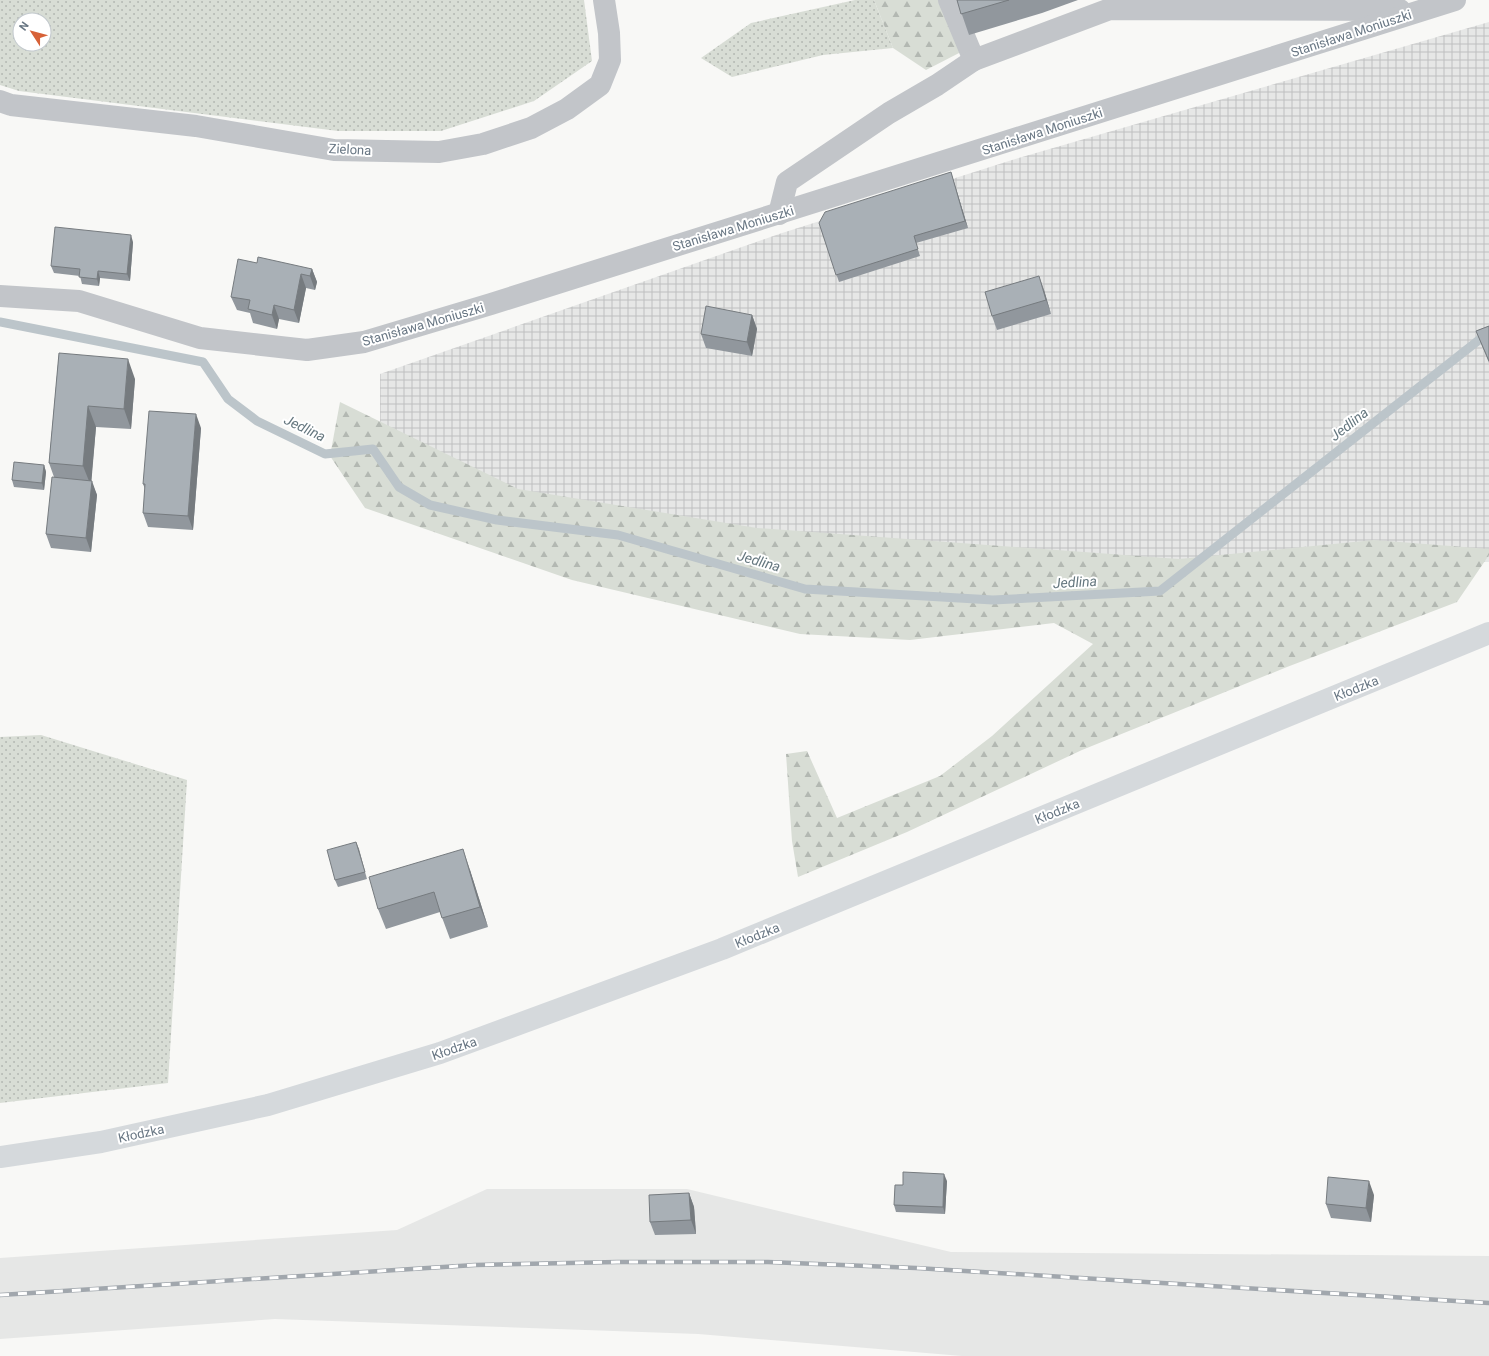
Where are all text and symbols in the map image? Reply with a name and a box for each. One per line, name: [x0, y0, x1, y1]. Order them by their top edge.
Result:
street label: Stanisława Moniuszki: [1289, 7, 1413, 60]
north arrow: [12, 12, 52, 52]
text: N: [17, 19, 32, 33]
street label: Stanisława Moniuszki: [980, 105, 1104, 158]
street label: Zielona: [328, 141, 372, 158]
street label: Stanisława Moniuszki: [671, 203, 796, 254]
street label: Stanisława Moniuszki: [361, 300, 486, 349]
water label: Jedlina: [1327, 404, 1371, 444]
water label: Jedlina: [282, 411, 328, 445]
water label: Jedlina: [736, 547, 782, 575]
water label: Jedlina: [1053, 573, 1097, 591]
street label: Kłodzka: [1332, 673, 1381, 704]
street label: Kłodzka: [1033, 796, 1082, 827]
street label: Kłodzka: [733, 920, 782, 951]
street label: Kłodzka: [430, 1034, 479, 1063]
street label: Kłodzka: [117, 1121, 165, 1146]

